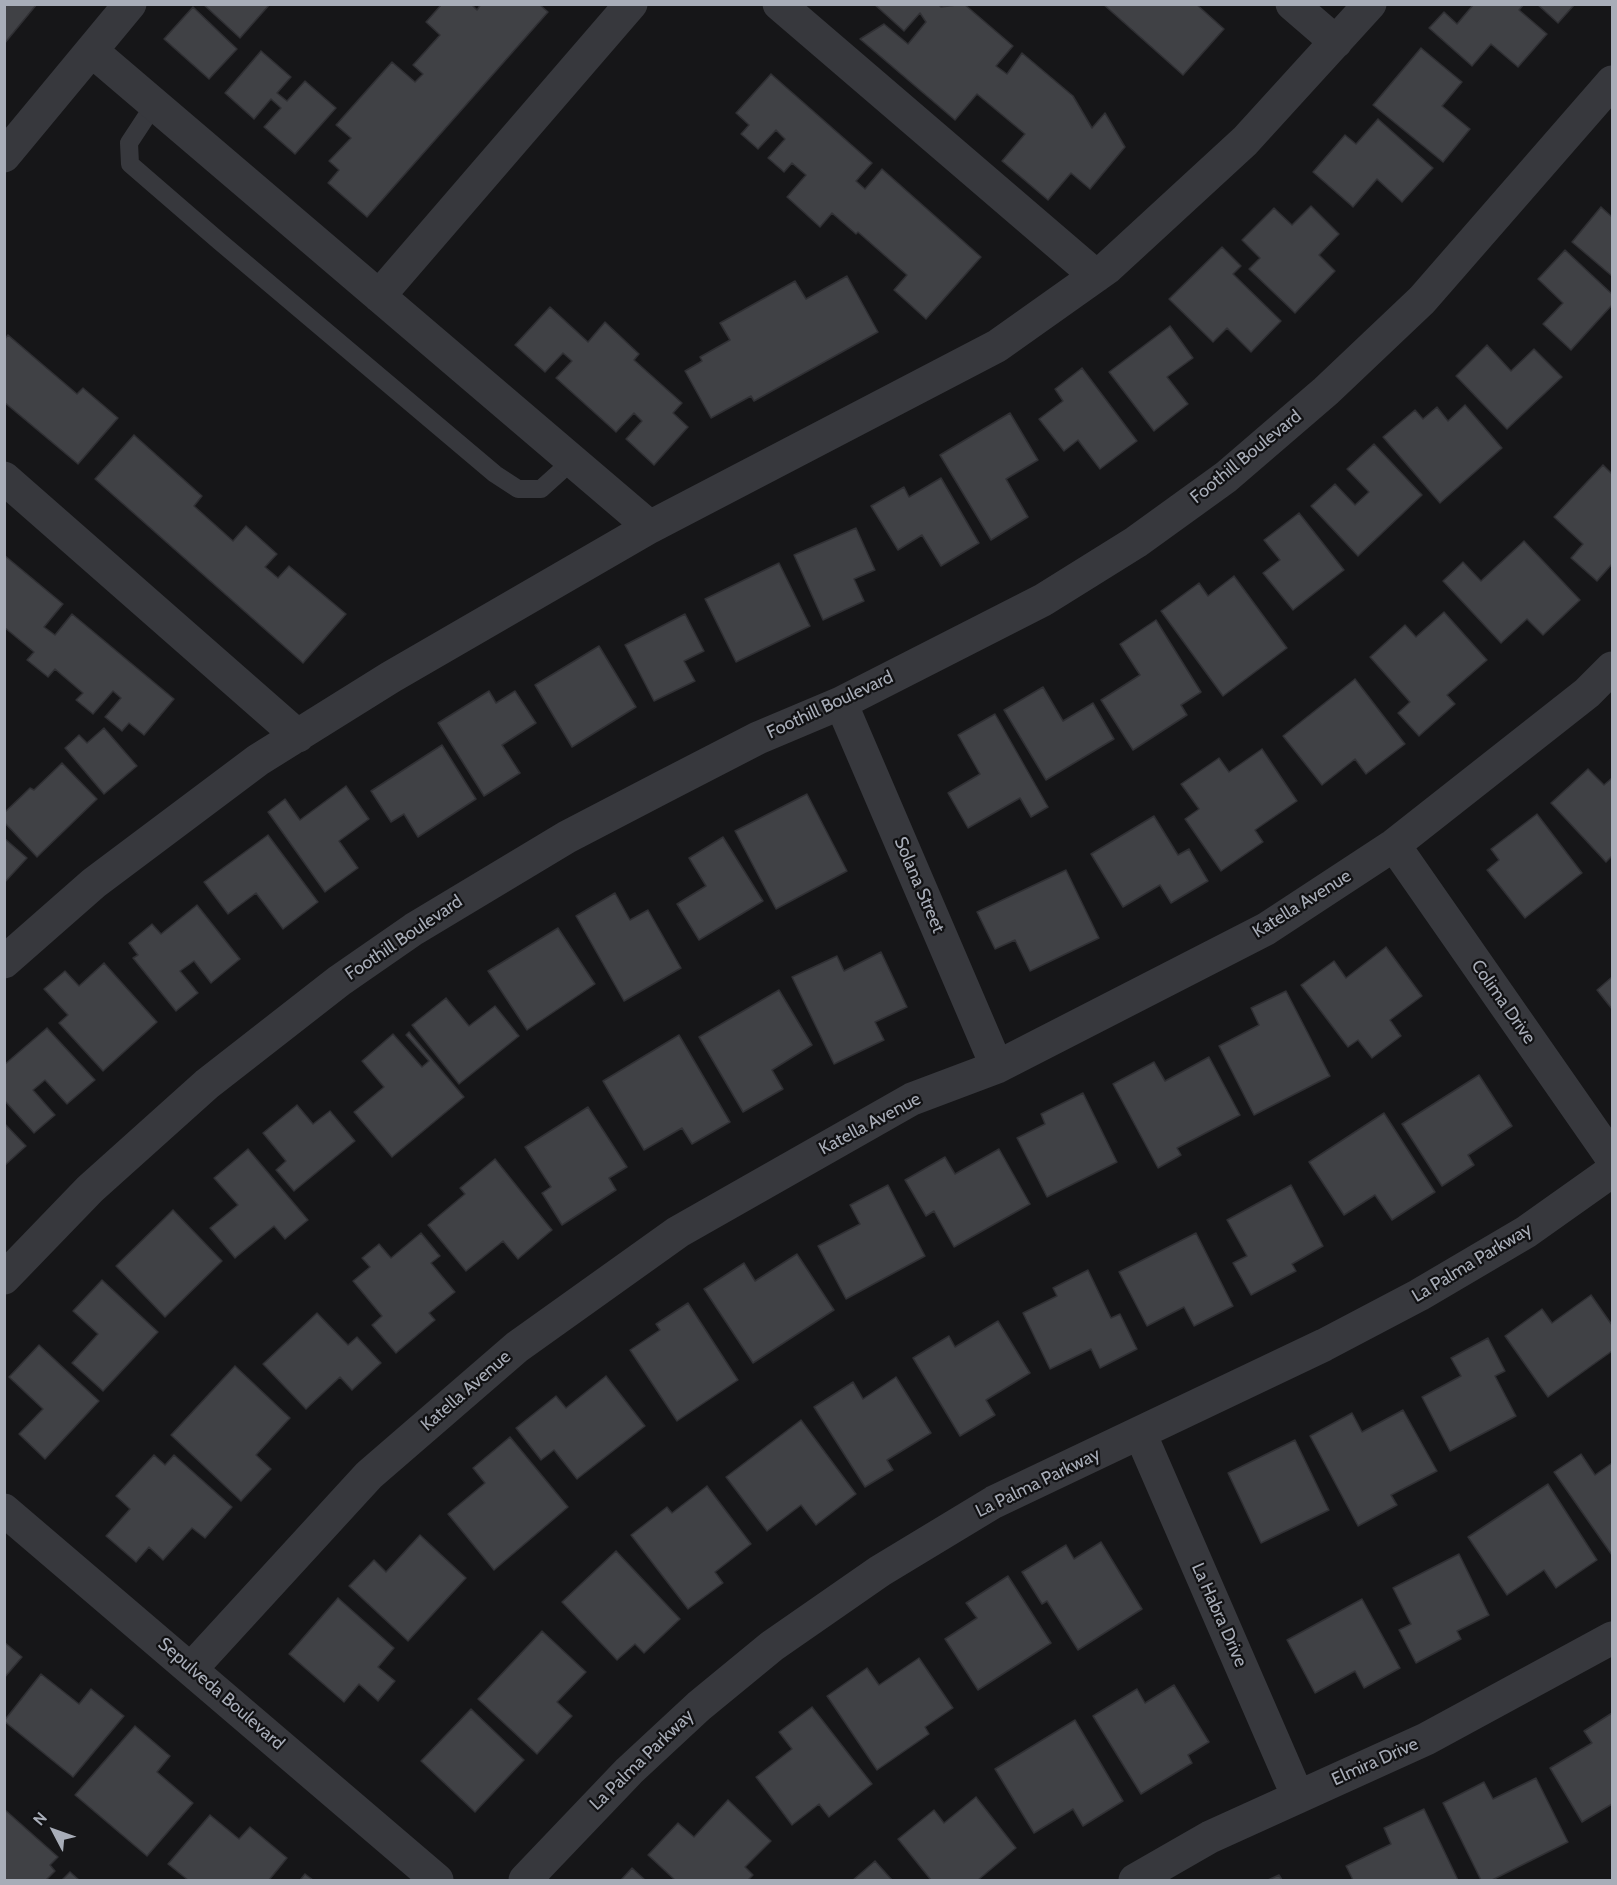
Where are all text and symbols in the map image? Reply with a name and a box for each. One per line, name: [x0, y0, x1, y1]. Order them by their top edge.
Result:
street label: Foothill Boulevard: [1186, 406, 1306, 508]
street label: Foothill Boulevard: [763, 666, 897, 744]
street label: Solana Street: [889, 834, 949, 936]
street label: Katella Avenue: [1249, 865, 1355, 943]
street label: Foothill Boulevard: [341, 891, 467, 985]
street label: Colima Drive: [1466, 956, 1540, 1048]
street label: Katella Avenue: [815, 1088, 925, 1160]
street label: La Palma Parkway: [1408, 1219, 1536, 1307]
street label: Katella Avenue: [417, 1346, 515, 1436]
street label: La Palma Parkway: [972, 1444, 1104, 1522]
street label: La Habra Drive: [1186, 1560, 1252, 1670]
street label: Sepulveda Boulevard: [153, 1633, 289, 1755]
street label: La Palma Parkway: [586, 1705, 698, 1815]
street label: Elmira Drive: [1328, 1733, 1422, 1791]
north arrow: [24, 1801, 84, 1861]
text: N: [29, 1808, 51, 1829]

